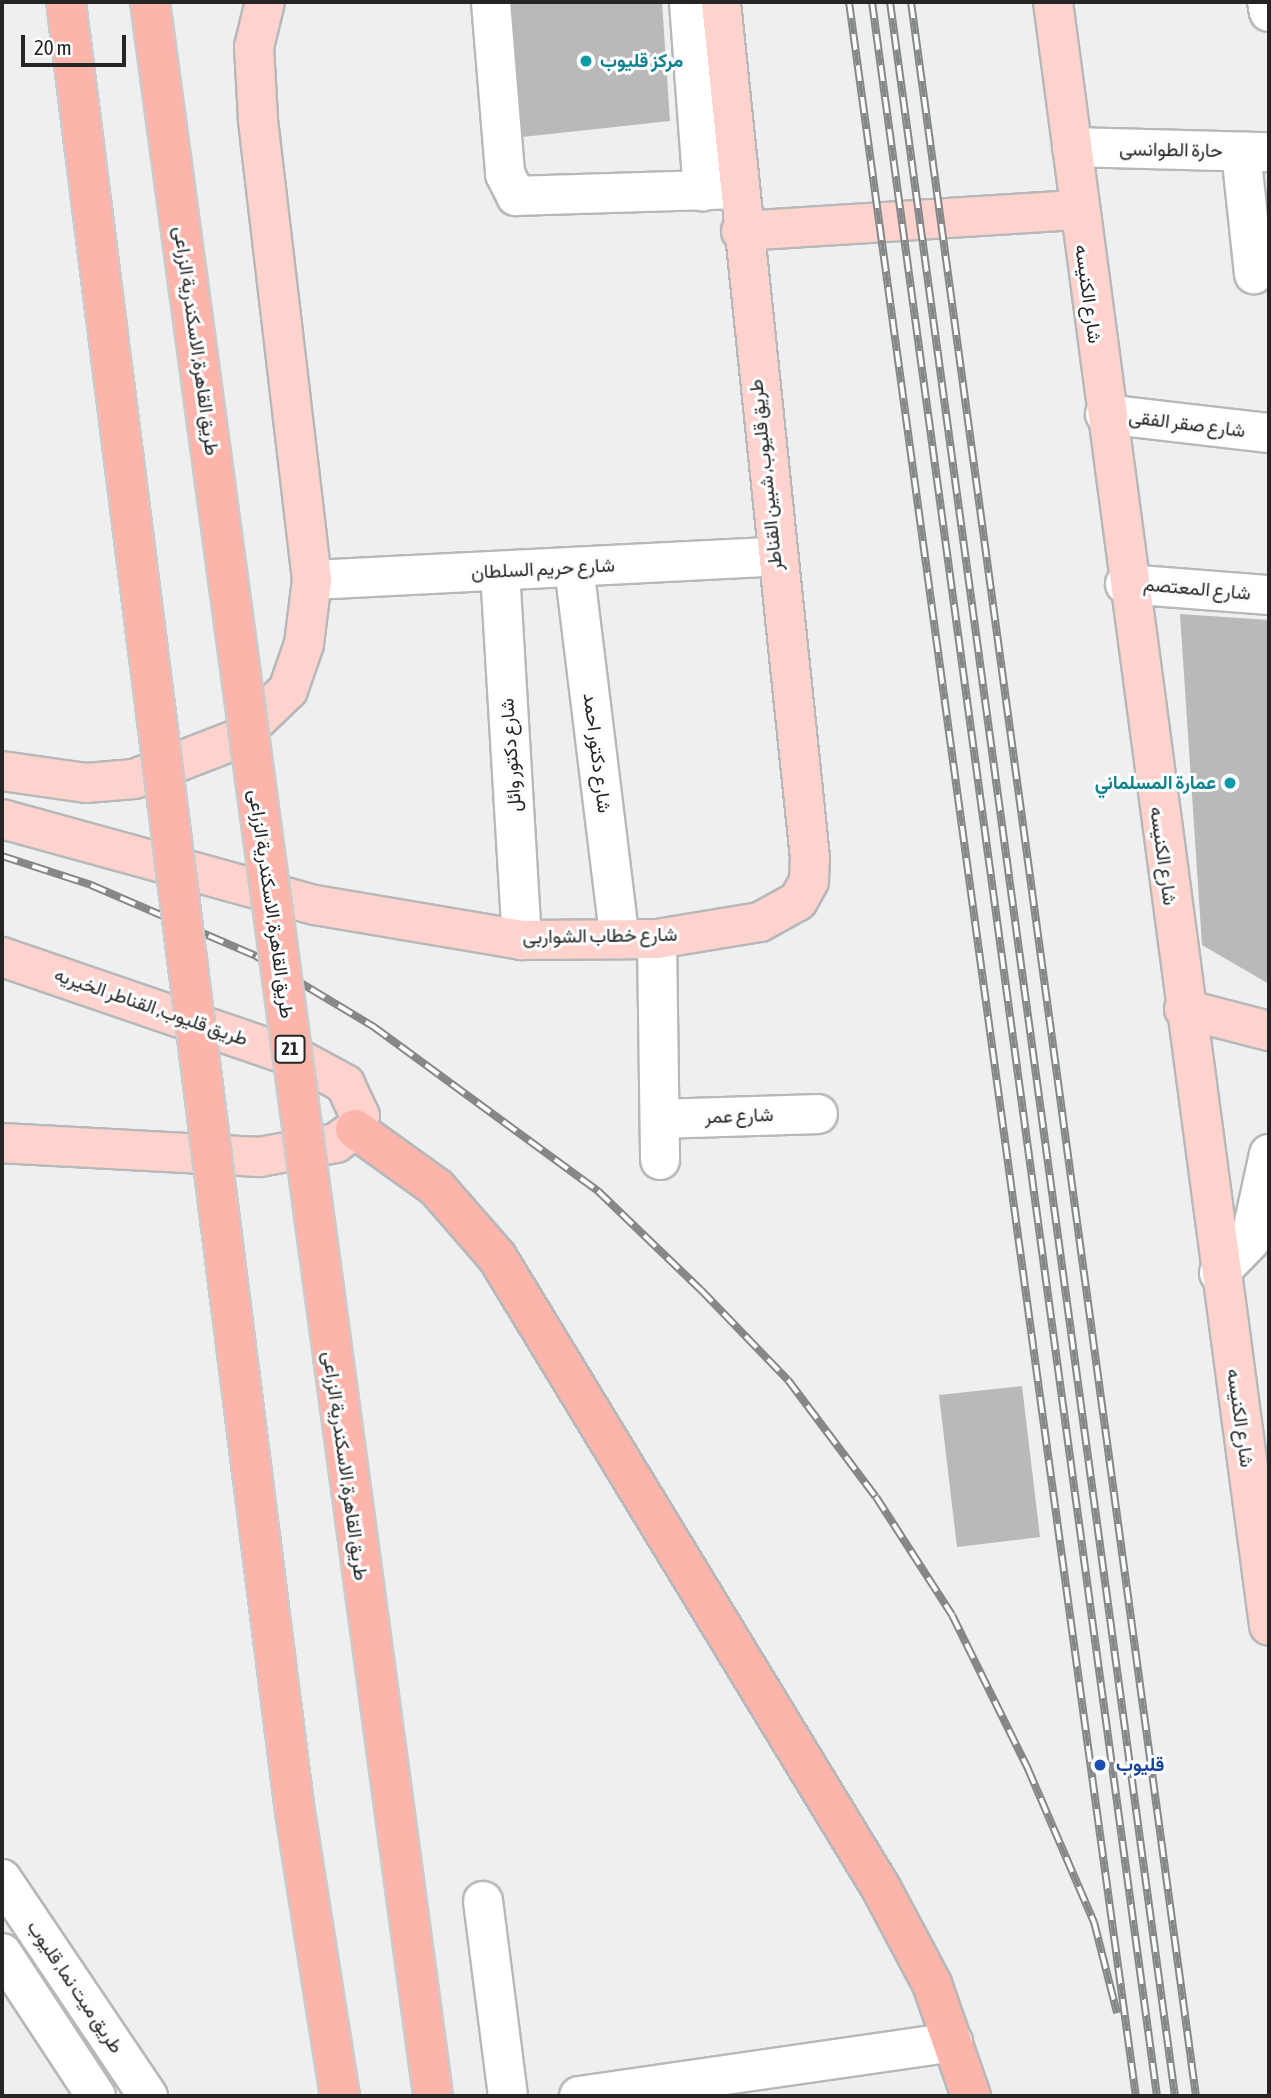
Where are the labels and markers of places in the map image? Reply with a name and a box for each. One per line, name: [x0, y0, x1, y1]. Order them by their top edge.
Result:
place label: مركز قليوب: [600, 50, 683, 72]
marker: مركز قليوب: [578, 53, 594, 69]
place label: عمارة المسلماني: [1095, 772, 1216, 794]
marker: عمارة المسلماني: [1222, 775, 1238, 791]
place label: قليوب: [1116, 1754, 1164, 1776]
marker: قليوب: [1090, 1755, 1110, 1775]

